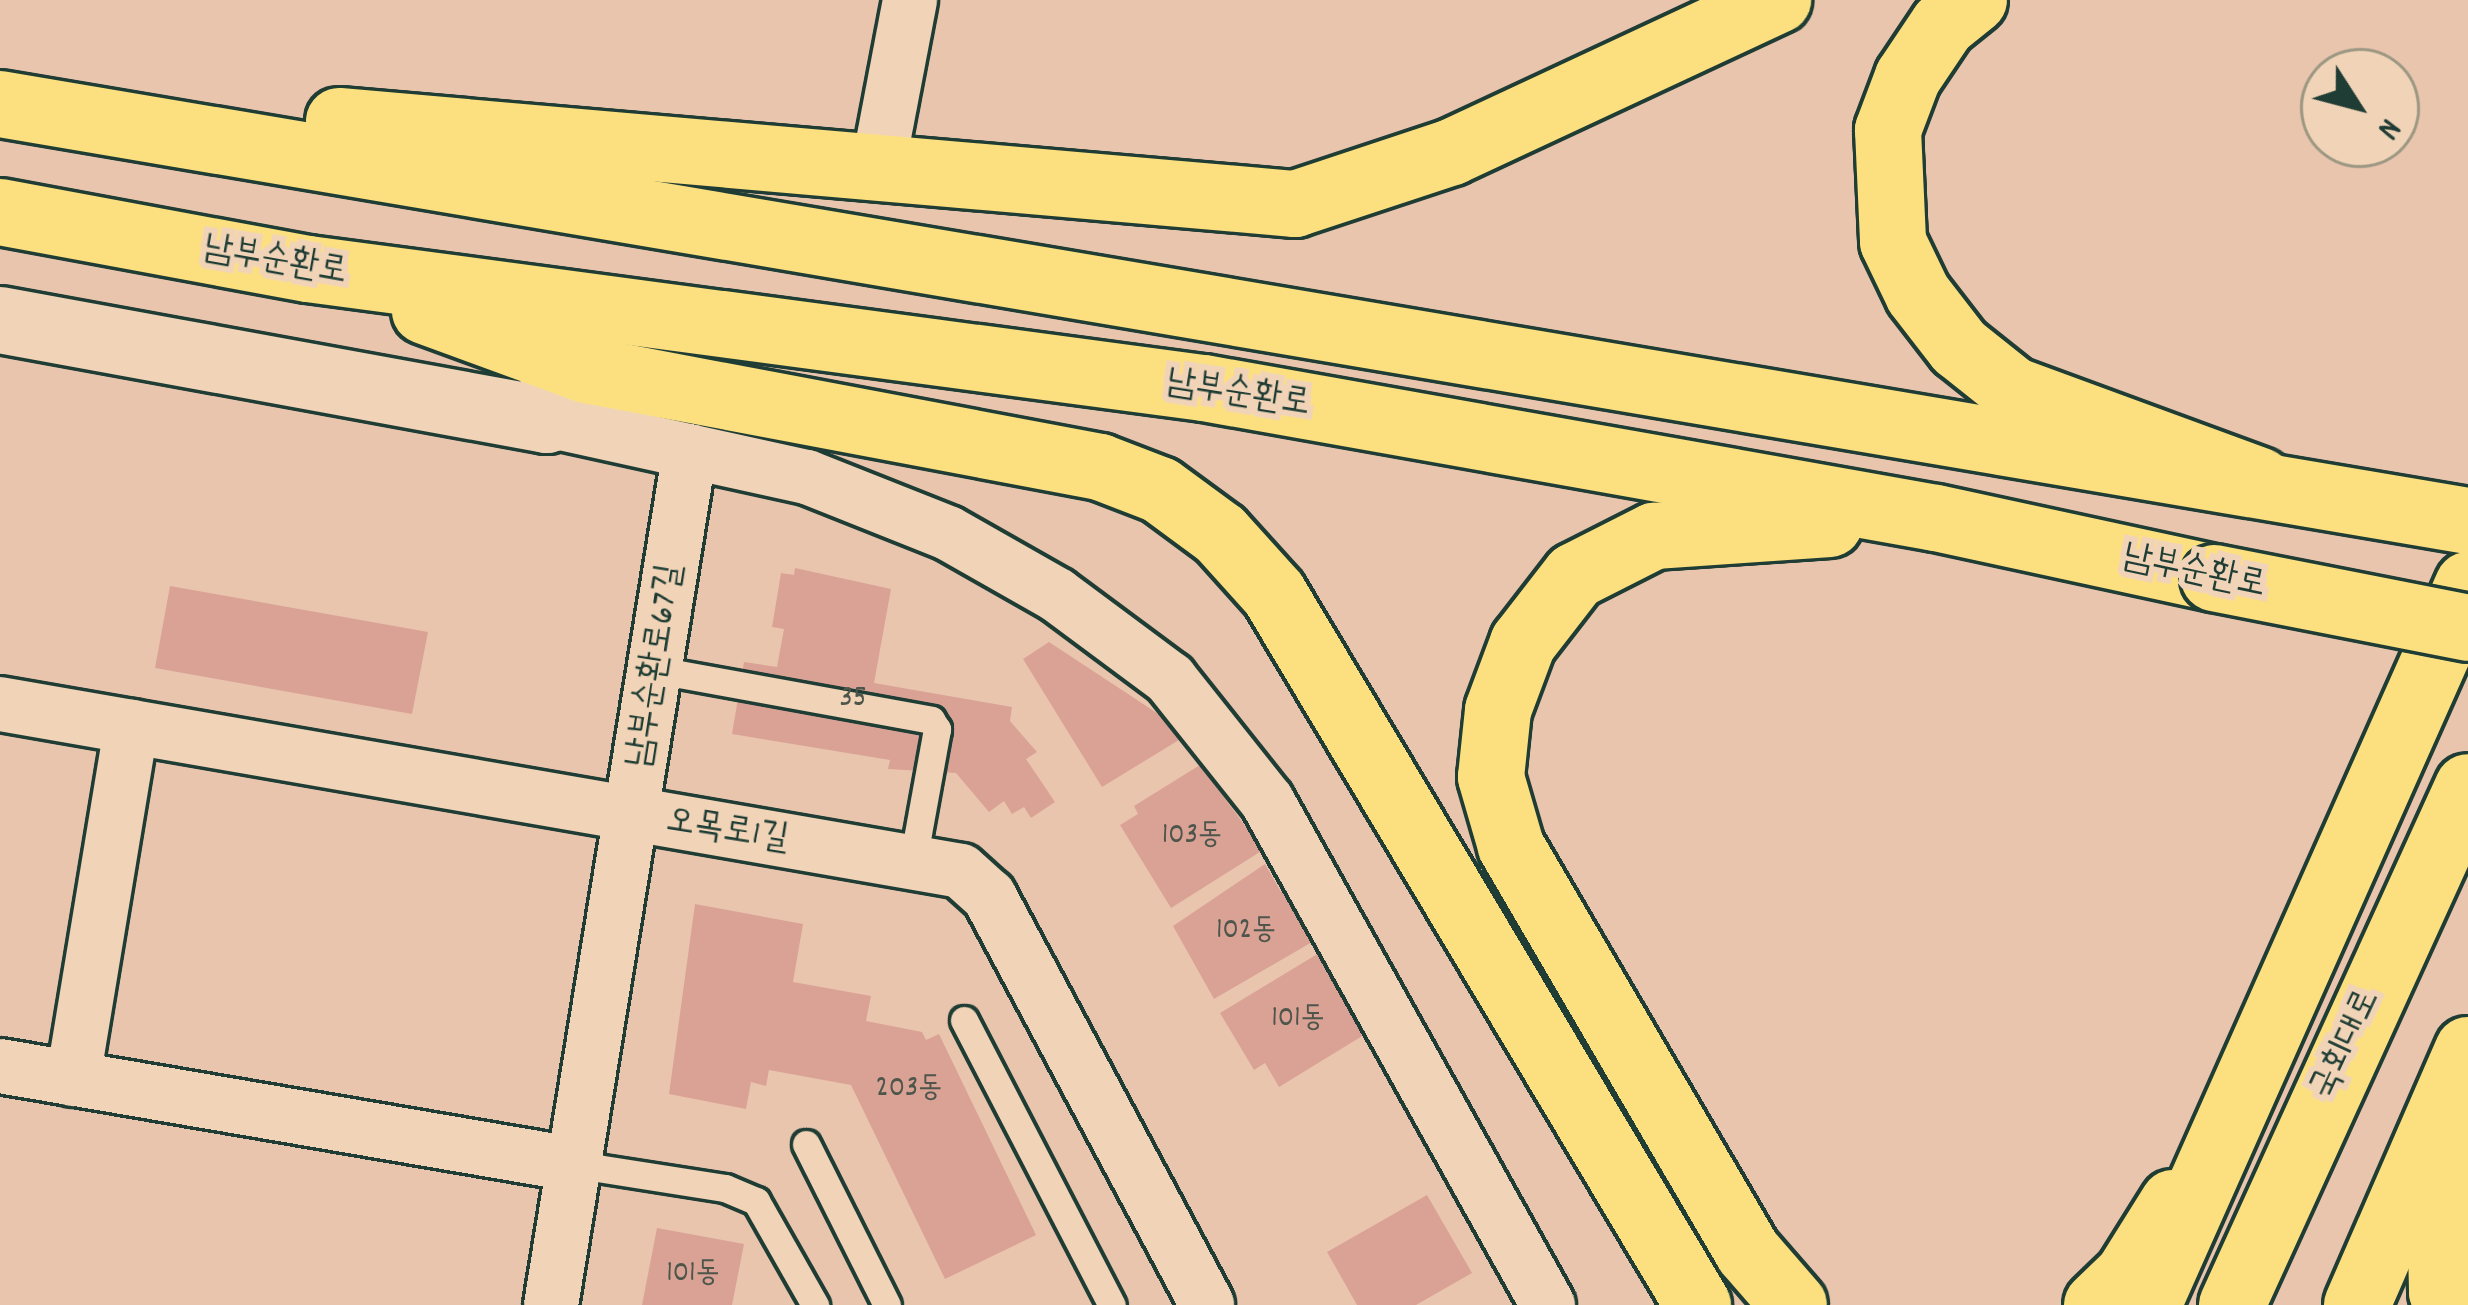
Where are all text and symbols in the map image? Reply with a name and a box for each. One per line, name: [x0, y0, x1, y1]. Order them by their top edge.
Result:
north arrow: [2300, 48, 2420, 168]
text: N: [2363, 107, 2411, 148]
street label: 남부순환로: [200, 228, 350, 296]
street label: 남부순환로: [1163, 362, 1313, 428]
street label: 남부순환로: [2119, 537, 2269, 609]
street label: 남부순환로67길: [620, 561, 694, 771]
house number: 35: [839, 682, 867, 718]
street label: 오목로1길: [663, 801, 791, 863]
house number: 103동: [1162, 819, 1222, 855]
house number: 102동: [1216, 914, 1276, 950]
street label: 국회대로: [2303, 983, 2391, 1107]
house number: 101동: [1271, 1002, 1325, 1038]
house number: 203동: [876, 1072, 942, 1108]
house number: 101동: [666, 1257, 720, 1293]

